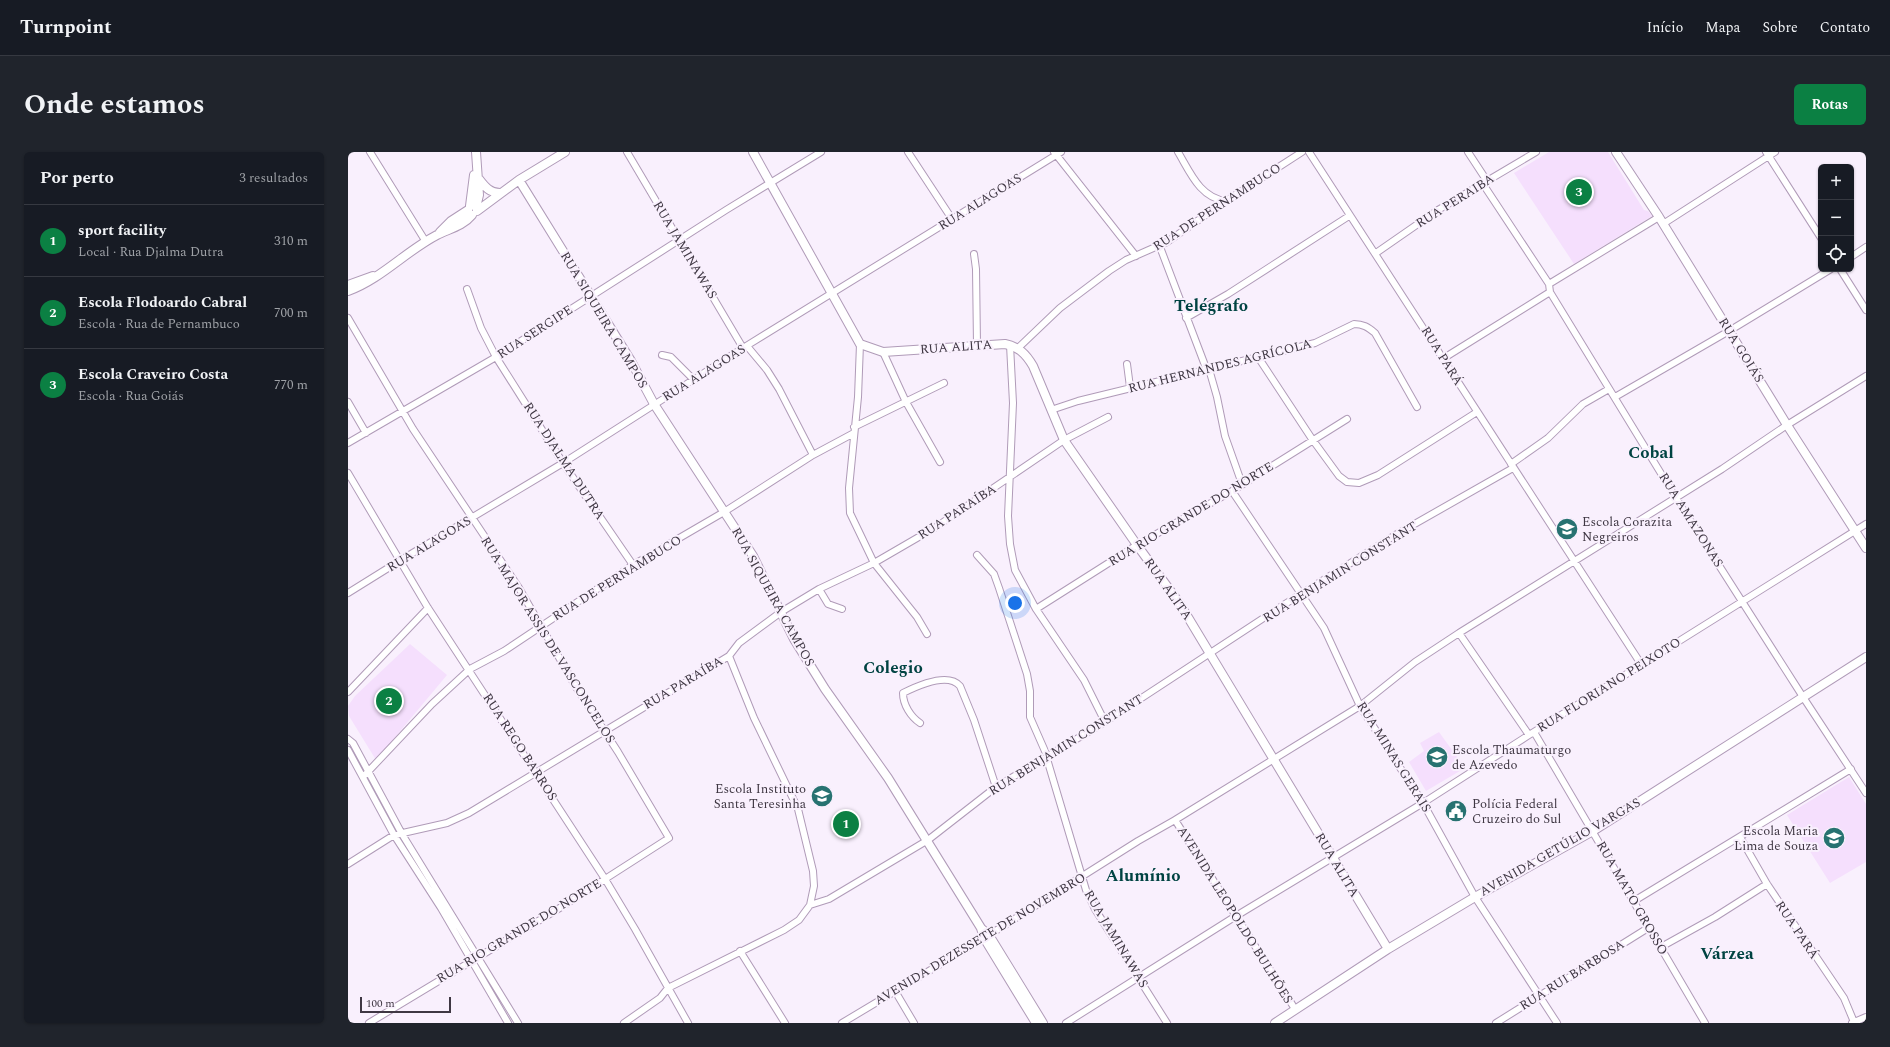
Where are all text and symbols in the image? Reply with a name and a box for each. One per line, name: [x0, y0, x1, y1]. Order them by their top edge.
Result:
text: Turnpoint: [20, 13, 112, 42]
text: Início: [1647, 17, 1683, 38]
text: Mapa: [1705, 17, 1740, 38]
text: Sobre: [1762, 17, 1798, 38]
text: Contato: [1820, 17, 1870, 38]
text: Onde estamos: [24, 83, 205, 126]
button: Rotas: [1794, 84, 1866, 125]
street label: RUA DE PERNAMBUCO: [1149, 158, 1285, 256]
map controls: [1818, 164, 1854, 272]
button: +: [1818, 164, 1854, 200]
text: Por perto: [40, 165, 114, 191]
text: 3 resultados: [239, 168, 308, 188]
street label: RUA ALAGOAS: [934, 168, 1026, 236]
street label: RUA PERAIBA: [1412, 169, 1498, 233]
pin: 3: [1566, 177, 1592, 207]
street label: RUA JAMINAWAS: [648, 197, 722, 303]
button: −: [1818, 200, 1854, 236]
text: sport facility: [78, 219, 166, 242]
text: 1: [49, 231, 57, 251]
text: 310 m: [274, 231, 308, 251]
button: locate: [1818, 236, 1854, 272]
text: Local · Rua Djalma Dutra: [78, 242, 224, 262]
street label: RUA SIQUEIRA CAMPOS: [555, 248, 653, 392]
text: Escola Flodoardo Cabral: [78, 291, 247, 314]
district label: Telégrafo: [1174, 293, 1248, 319]
street label: RUA SERGIPE: [493, 300, 577, 364]
text: 2: [49, 303, 57, 323]
text: 700 m: [274, 303, 308, 323]
text: Escola · Rua de Pernambuco: [78, 314, 240, 334]
street label: RUA GOIÁS: [1713, 314, 1769, 387]
street label: RUA PARÁ: [1416, 322, 1468, 390]
street label: RUA HERNANDES AGRÍCOLA: [1126, 333, 1314, 398]
street label: RUA ALITA: [919, 334, 993, 359]
street label: RUA ALAGOAS: [658, 339, 750, 407]
text: Escola Craveiro Costa: [78, 363, 228, 386]
text: 3: [49, 375, 57, 395]
text: 770 m: [274, 375, 308, 395]
text: Escola · Rua Goiás: [78, 386, 184, 406]
street label: RUA DJALMA DUTRA: [518, 398, 610, 524]
district label: Cobal: [1628, 440, 1674, 466]
street label: RUA RIO GRANDE DO NORTE: [1105, 457, 1277, 571]
street label: RUA AMAZONAS: [1654, 469, 1728, 571]
street label: RUA PARAÍBA: [914, 479, 1000, 545]
street label: RUA ALAGOAS: [383, 511, 475, 577]
place label: Escola Corazita Negreiros: [1582, 512, 1673, 547]
street label: RUA BENJAMIN CONSTANT: [1259, 516, 1421, 628]
school or university icon: Escola Corazita Negreiros: [1554, 516, 1580, 542]
street label: RUA SIQUEIRA CAMPOS: [726, 524, 820, 670]
street label: RUA DE PERNAMBUCO: [548, 530, 686, 626]
street label: RUA MAJOR ASSIS DE VASCONCELOS: [476, 533, 620, 747]
street label: RUA ALITA: [1139, 554, 1197, 625]
your location: [1005, 593, 1025, 613]
street label: RUA FLORIANO PEIXOTO: [1533, 632, 1685, 738]
street label: RUA PARAÍBA: [639, 651, 727, 715]
district label: Colegio: [863, 655, 923, 681]
pin: 2: [376, 686, 402, 716]
street label: RUA REGO BARROS: [478, 689, 562, 805]
street label: RUA BENJAMIN CONSTANT: [985, 689, 1147, 801]
street label: RUA MINAS GERAIS: [1352, 698, 1436, 816]
place label: Escola Thaumaturgo de Azevedo: [1452, 740, 1571, 775]
school or university icon: Escola Thaumaturgo de Azevedo: [1424, 744, 1450, 770]
place label: Escola Instituto Santa Teresinha: [714, 779, 807, 814]
school or university icon: Escola Instituto Santa Teresinha: [809, 783, 835, 809]
street label: AVENIDA GETÚLIO VARGAS: [1476, 793, 1644, 901]
place label: Polícia Federal Cruzeiro do Sul: [1472, 794, 1562, 829]
public building icon: Polícia Federal Cruzeiro do Sul: [1443, 798, 1469, 824]
pin: 1: [833, 809, 859, 839]
place label: Escola Maria Lima de Souza: [1734, 821, 1819, 856]
street label: AVENIDA LEOPOLDO BULHÕES: [1172, 822, 1298, 1008]
school or university icon: Escola Maria Lima de Souza: [1821, 825, 1847, 851]
street label: RUA ALITA: [1310, 829, 1364, 901]
street label: RUA MATO GROSSO: [1591, 837, 1673, 959]
district label: Alumínio: [1105, 863, 1181, 889]
street label: AVENIDA DEZESSETE DE NOVEMBRO: [870, 868, 1090, 1010]
street label: RUA RIO GRANDE DO NORTE: [433, 874, 605, 988]
street label: RUA JAMINAWAS: [1079, 886, 1153, 992]
street label: RUA PARÁ: [1770, 897, 1824, 963]
street label: RUA RUI BARBOSA: [1516, 934, 1629, 1015]
district label: Várzea: [1700, 941, 1754, 967]
scale bar: [360, 995, 451, 1014]
text: 100 m: [366, 995, 395, 1012]

